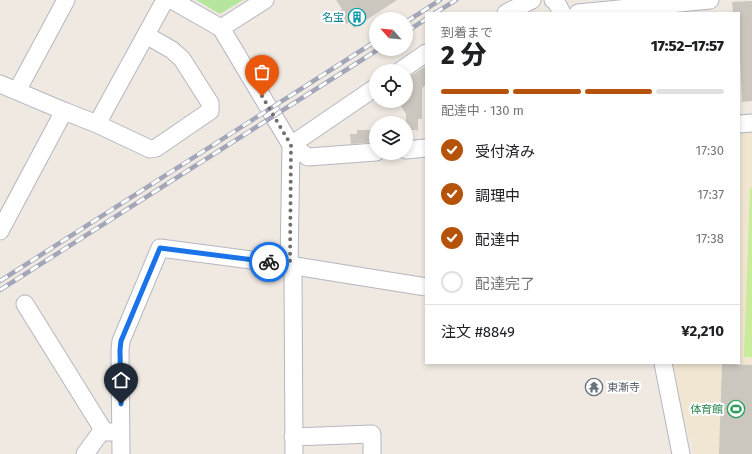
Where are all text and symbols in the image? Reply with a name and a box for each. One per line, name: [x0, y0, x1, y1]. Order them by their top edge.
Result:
building icon: 名宝: [347, 7, 367, 27]
place label: 名宝: [322, 11, 344, 24]
north arrow: [369, 12, 413, 56]
map controls: [369, 12, 413, 160]
text: 到着まで: [441, 25, 493, 40]
text: 17:52–17:57: [651, 37, 724, 55]
text: 2 分: [441, 40, 487, 71]
pin: [245, 55, 279, 96]
icon: bag: [251, 61, 273, 83]
button: locate: [369, 64, 413, 108]
text: 配達中 · 130 m: [441, 103, 524, 118]
button: layers: [369, 116, 413, 160]
icon: check: [441, 139, 463, 161]
text: 受付済み: [475, 143, 535, 161]
text: 17:30: [696, 143, 724, 158]
icon: check: [441, 183, 463, 205]
text: 調理中: [475, 187, 520, 205]
text: 17:37: [697, 187, 724, 202]
icon: check: [441, 227, 463, 249]
text: 配達中: [475, 231, 520, 249]
text: 17:38: [696, 231, 724, 246]
courier: [249, 242, 289, 282]
icon: bike: [258, 251, 280, 273]
text: 配達完了: [475, 275, 535, 293]
text: ¥2,210: [681, 322, 724, 340]
text: 注文 #8849: [441, 323, 515, 341]
pin: [104, 363, 138, 404]
icon: home: [110, 369, 132, 391]
temple icon: 東漸寺: [584, 377, 604, 397]
place label: 東漸寺: [607, 381, 640, 394]
sports icon: 体育館: [726, 399, 746, 419]
place label: 体育館: [690, 403, 723, 416]

